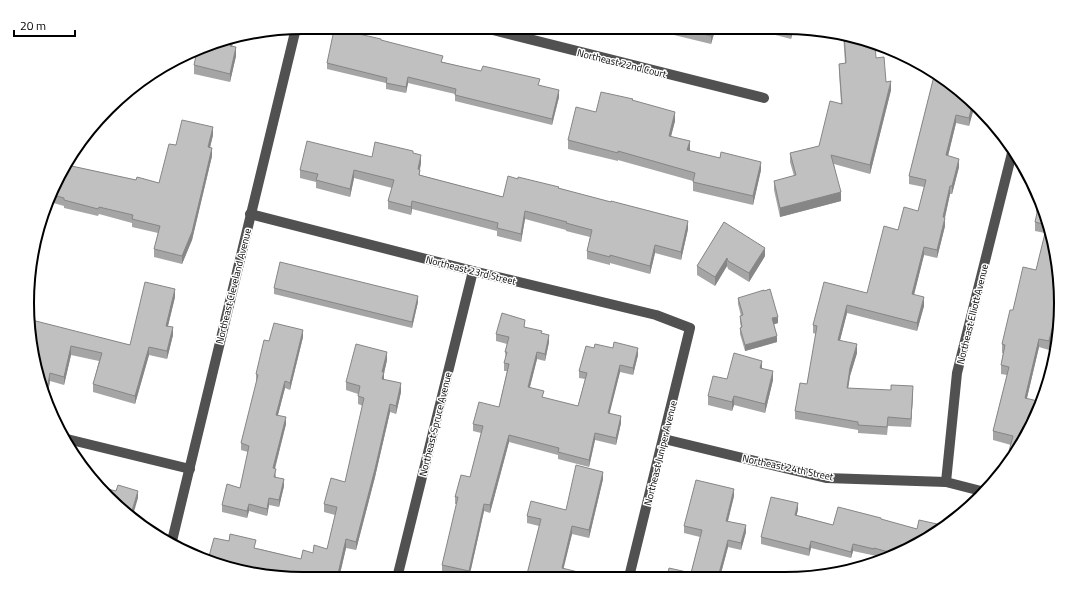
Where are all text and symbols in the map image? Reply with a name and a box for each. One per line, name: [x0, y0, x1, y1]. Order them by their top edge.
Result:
scale bar: [14, 12, 75, 38]
text: 20 m: [20, 16, 46, 35]
street label: Northeast 22nd Court: [576, 45, 669, 82]
street label: Northeast Cleveland Avenue: [212, 227, 255, 346]
street label: Northeast 23rd Street: [424, 252, 518, 289]
street label: Northeast Elliott Avenue: [953, 262, 992, 366]
street label: Northeast Spruce Avenue: [415, 370, 456, 478]
street label: Northeast Juniper Avenue: [640, 399, 681, 507]
street label: Northeast 24th Street: [741, 451, 835, 485]

